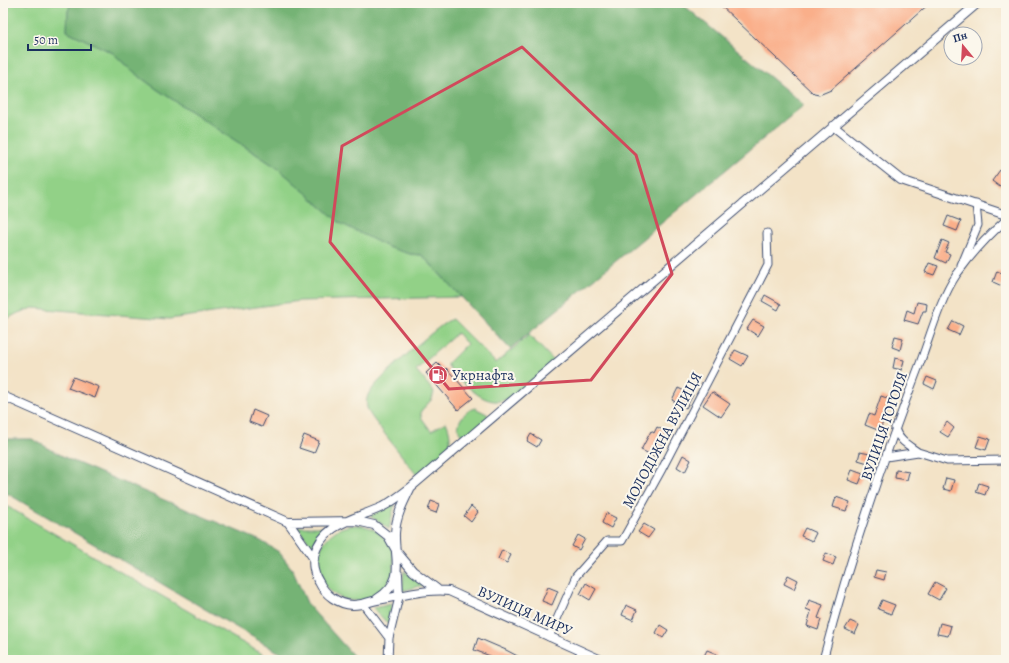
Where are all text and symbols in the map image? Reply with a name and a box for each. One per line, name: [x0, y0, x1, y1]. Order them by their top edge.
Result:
scale bar: [28, 26, 91, 52]
north arrow: [943, 26, 983, 66]
text: Пн: [951, 27, 970, 46]
text: 50 m: [34, 32, 58, 48]
fuel station icon: Укрнафта: [427, 364, 449, 386]
place label: Укрнафта: [452, 365, 514, 385]
street label: МОЛОДІЖНА ВУЛИЦЯ: [618, 368, 706, 512]
street label: ВУЛИЦЯ ГОГОЛЯ: [856, 369, 912, 483]
street label: ВУЛИЦЯ МИРУ: [474, 581, 576, 641]

